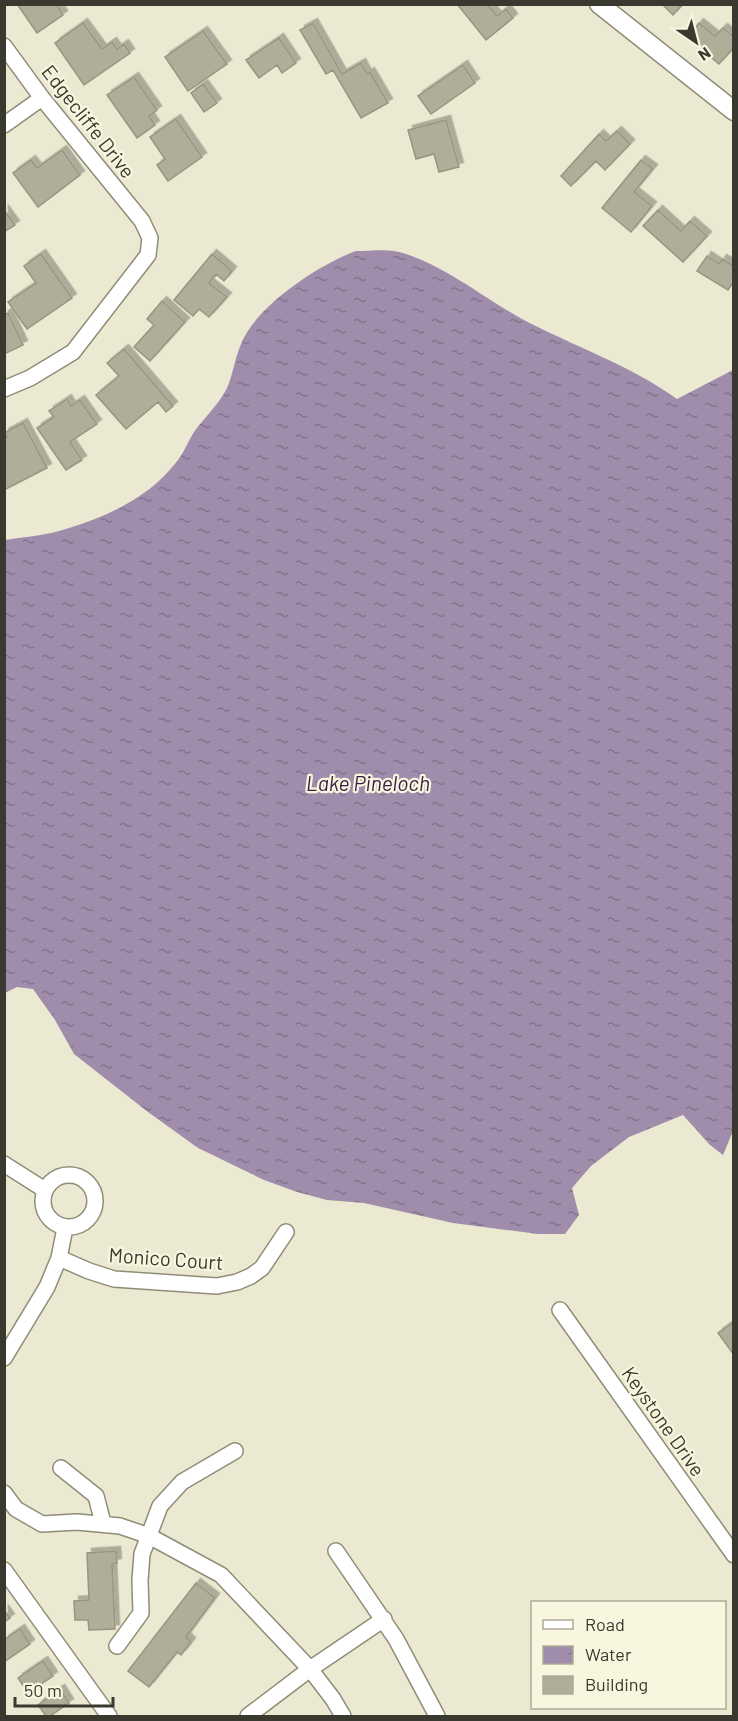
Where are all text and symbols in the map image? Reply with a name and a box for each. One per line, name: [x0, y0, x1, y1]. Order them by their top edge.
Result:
north arrow: [666, 12, 726, 72]
text: N: [695, 44, 715, 66]
street label: Edgecliffe Drive: [37, 60, 141, 182]
water label: Lake Pineloch: [306, 770, 430, 795]
street label: Monico Court: [108, 1242, 224, 1274]
street label: Keystone Drive: [617, 1362, 711, 1480]
legend: [531, 1601, 726, 1709]
text: Road: [585, 1613, 625, 1635]
text: Water: [585, 1643, 632, 1665]
scale bar: [15, 1670, 112, 1708]
text: Building: [585, 1673, 648, 1695]
text: 50 m: [24, 1679, 62, 1701]

